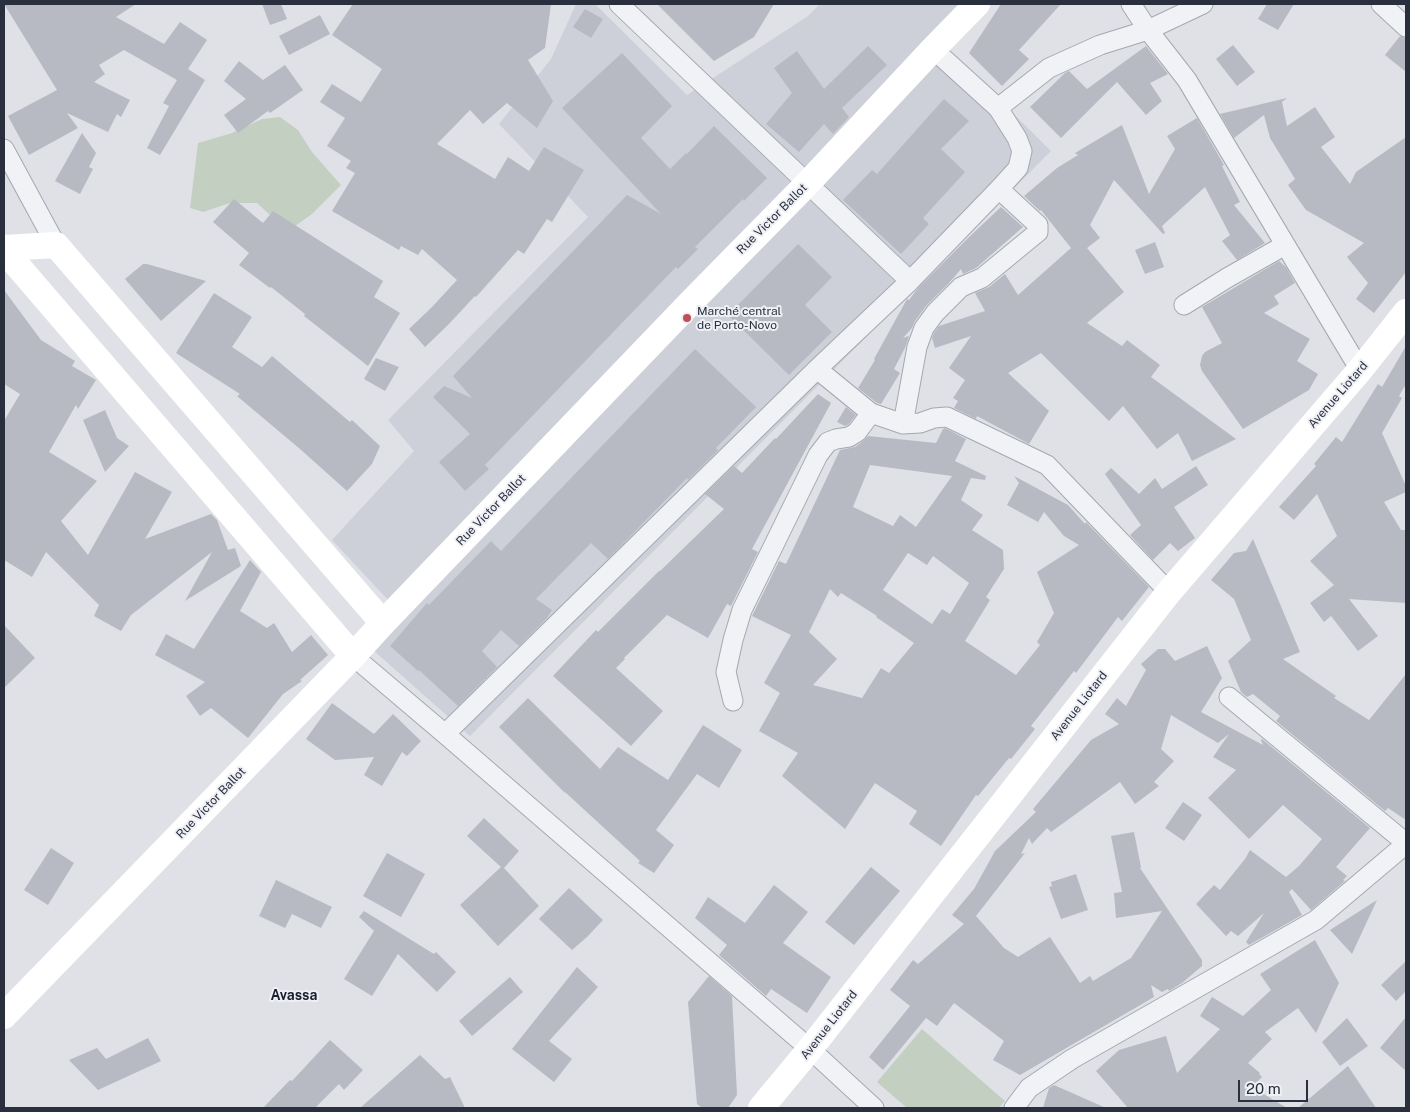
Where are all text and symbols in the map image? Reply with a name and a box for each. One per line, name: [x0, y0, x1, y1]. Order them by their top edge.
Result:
street label: Rue Victor Ballot: [734, 181, 810, 257]
place label: Marché central de Porto-Novo: [697, 304, 781, 332]
marker: Marché central de Porto-Novo: [681, 312, 693, 324]
street label: Avenue Liotard: [1305, 359, 1371, 431]
street label: Rue Victor Ballot: [453, 471, 529, 549]
street label: Avenue Liotard: [1048, 669, 1110, 743]
street label: Rue Victor Ballot: [173, 764, 249, 842]
district label: Avassa: [271, 988, 317, 1004]
street label: Avenue Liotard: [798, 988, 860, 1062]
scale bar: [1240, 1070, 1310, 1102]
text: 20 m: [1246, 1080, 1281, 1097]

